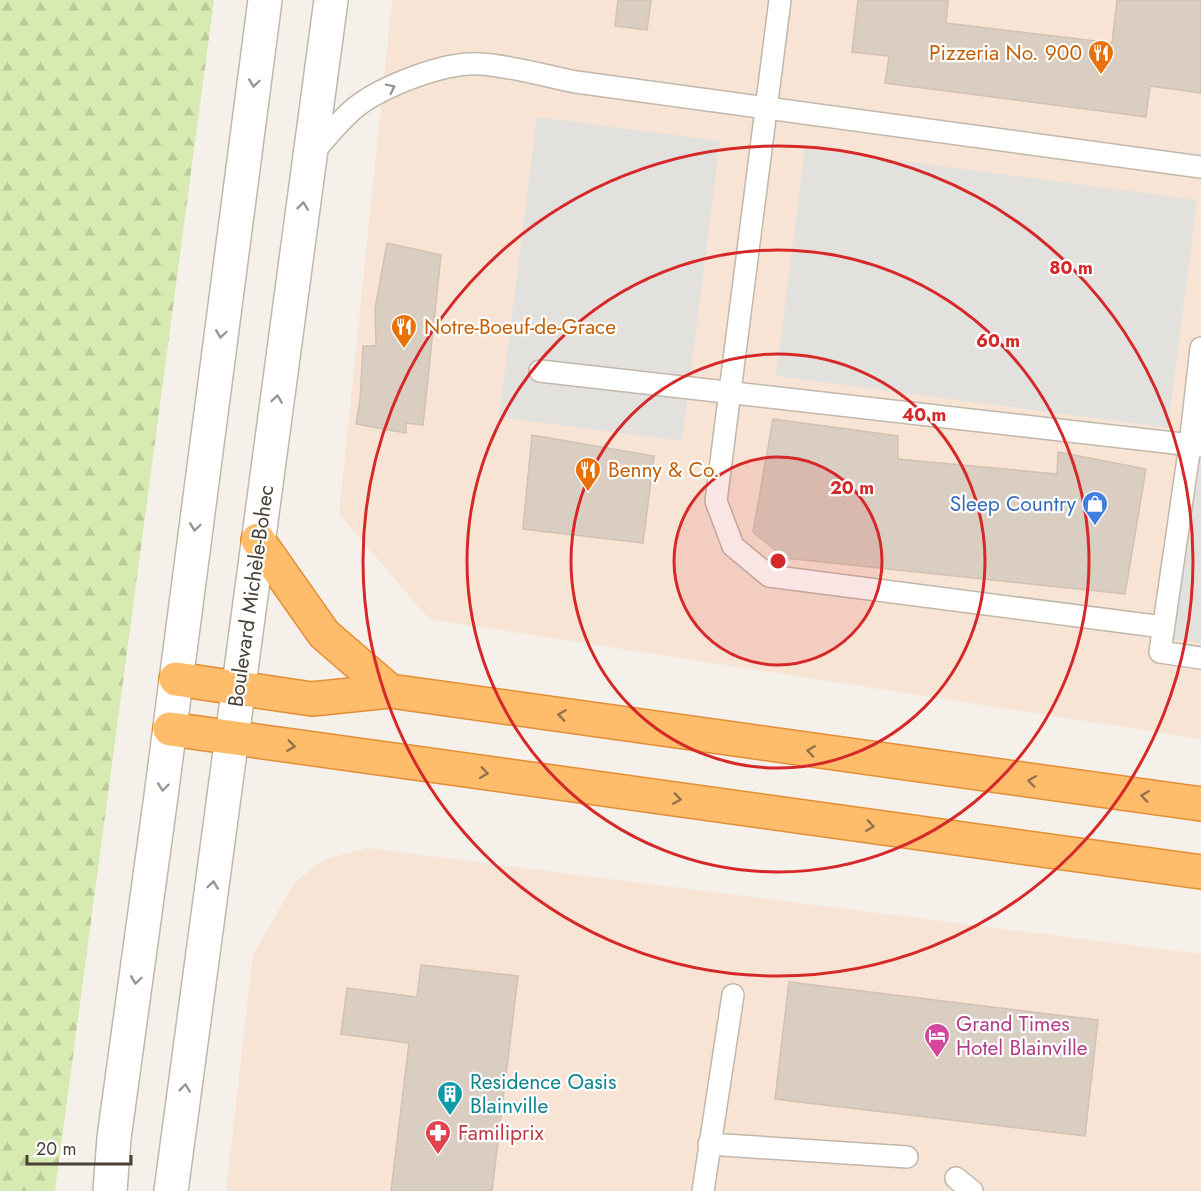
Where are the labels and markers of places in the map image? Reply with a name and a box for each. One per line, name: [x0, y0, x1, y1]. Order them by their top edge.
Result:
place label: Pizzeria No. 900: [929, 38, 1082, 68]
restaurant icon: Pizzeria No. 900: [1086, 38, 1116, 76]
restaurant icon: Notre-Boeuf-de-Grace: [389, 312, 419, 350]
place label: Notre-Boeuf-de-Grace: [424, 312, 616, 342]
restaurant icon: Benny & Co.: [573, 455, 603, 493]
place label: Benny & Co.: [608, 455, 720, 485]
place label: Sleep Country: [950, 489, 1077, 519]
shop icon: Sleep Country: [1080, 489, 1110, 527]
centre of rings: [768, 551, 788, 571]
place label: Grand Times Hotel Blainville: [956, 1009, 1088, 1063]
hotel icon: Grand Times Hotel Blainville: [922, 1021, 952, 1059]
place label: Residence Oasis Blainville: [470, 1067, 617, 1121]
building icon: Residence Oasis Blainville: [435, 1079, 465, 1117]
pharmacy icon: Familiprix: [423, 1118, 453, 1156]
place label: Familiprix: [458, 1118, 544, 1148]

